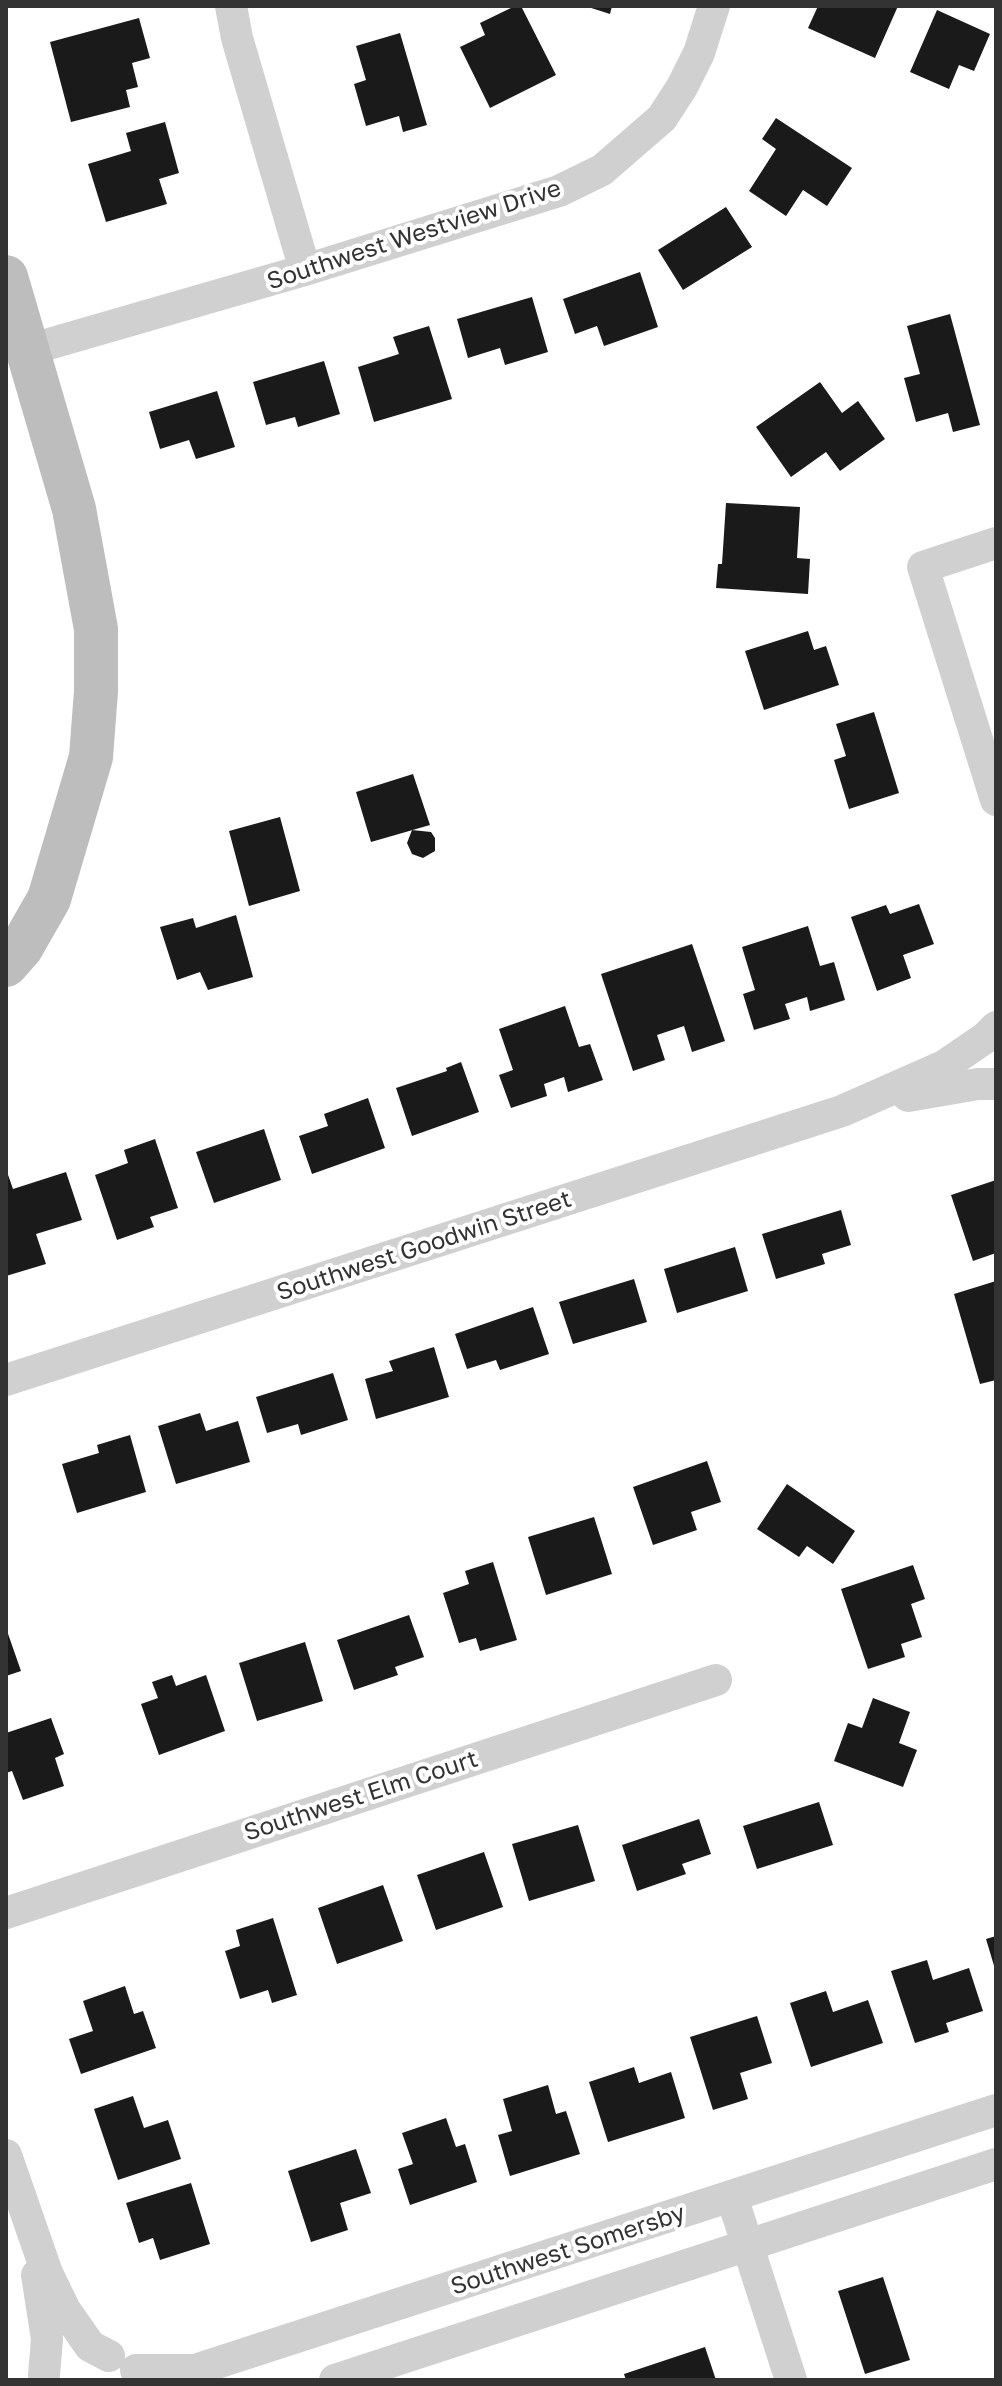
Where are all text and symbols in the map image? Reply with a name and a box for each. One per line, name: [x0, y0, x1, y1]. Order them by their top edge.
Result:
street label: Southwest Westview Drive: [264, 174, 564, 296]
street label: Southwest Goodwin Street: [273, 1185, 575, 1307]
street label: Southwest Elm Court: [240, 1745, 482, 1847]
street label: Southwest Somersby: [447, 2199, 689, 2301]

